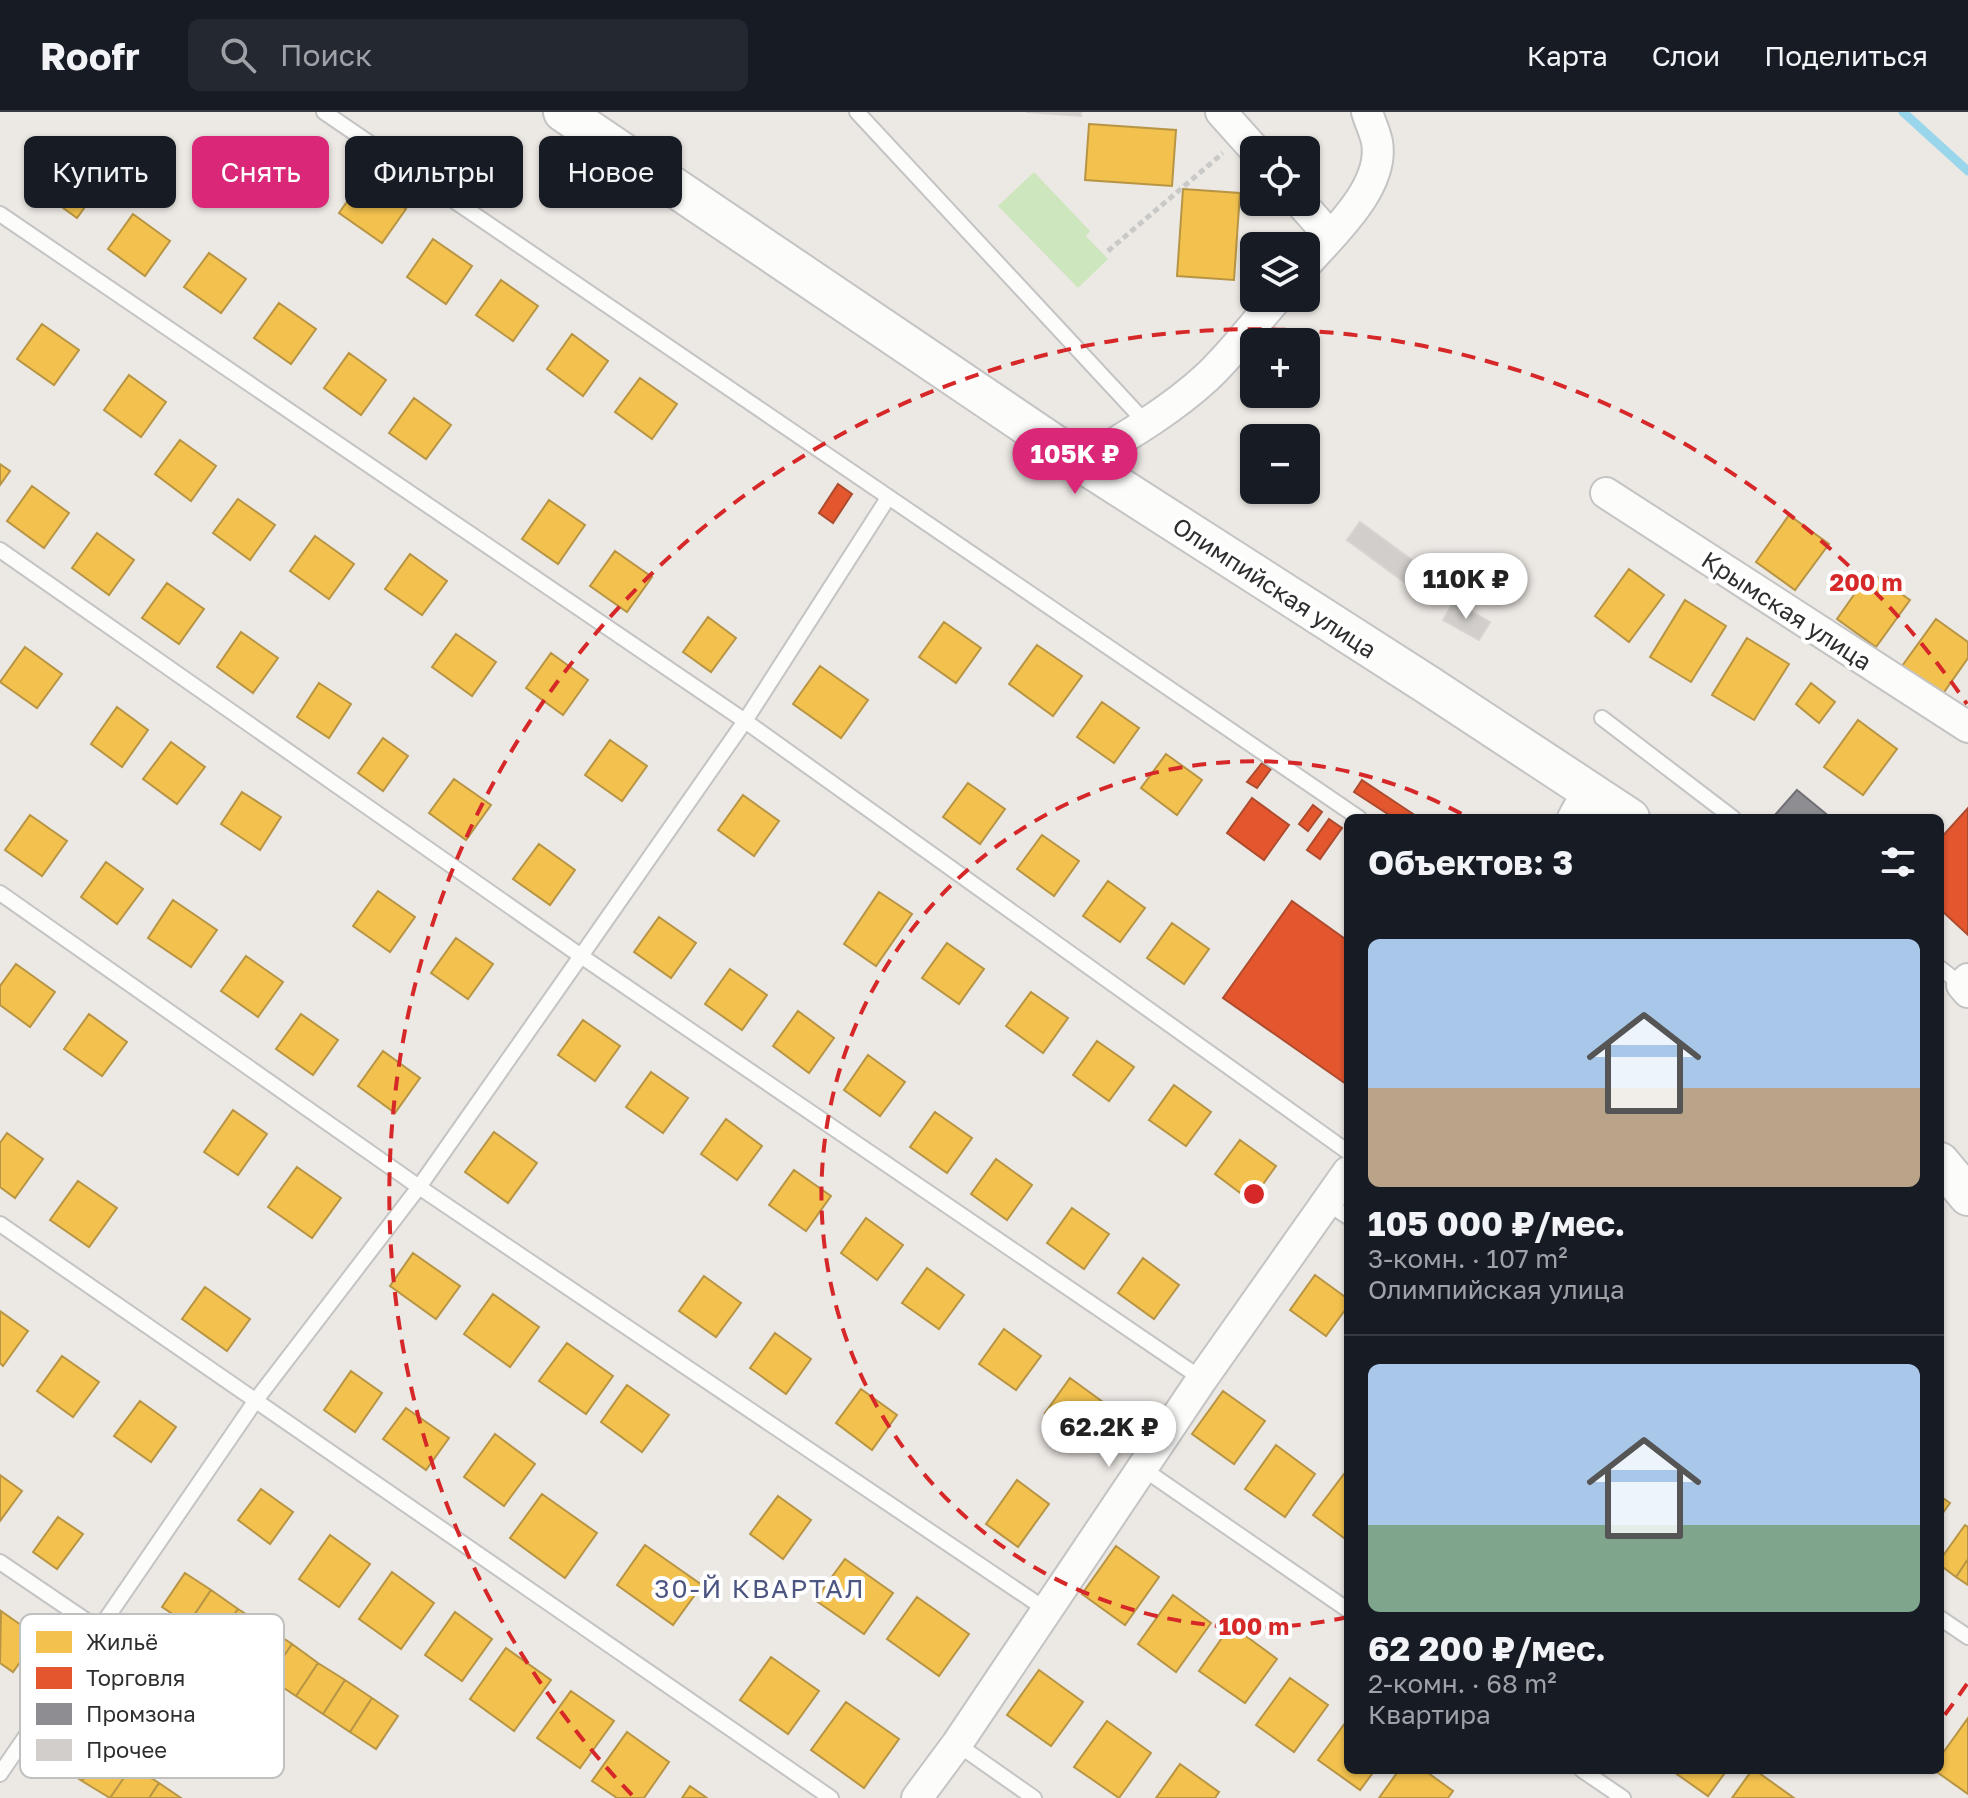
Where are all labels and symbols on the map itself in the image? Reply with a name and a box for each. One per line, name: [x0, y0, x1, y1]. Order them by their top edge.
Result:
pin: 105K ₽: [1010, 428, 1140, 496]
street label: Олимпийская улица: [1168, 510, 1382, 664]
street label: Крымская улица: [1697, 544, 1877, 676]
pin: 110K ₽: [1401, 553, 1531, 621]
text: 200 m: [1830, 567, 1902, 596]
centre of rings: [1240, 1180, 1268, 1208]
pin: 62.2K ₽: [1035, 1401, 1183, 1469]
district label: 30-Й КВАРТАЛ: [654, 1573, 866, 1604]
text: 100 m: [1219, 1611, 1289, 1640]
legend: [20, 1614, 284, 1778]
text: Жильё: [86, 1628, 158, 1655]
text: Торговля: [86, 1664, 185, 1691]
text: Промзона: [86, 1700, 196, 1727]
text: Прочее: [86, 1736, 167, 1763]

